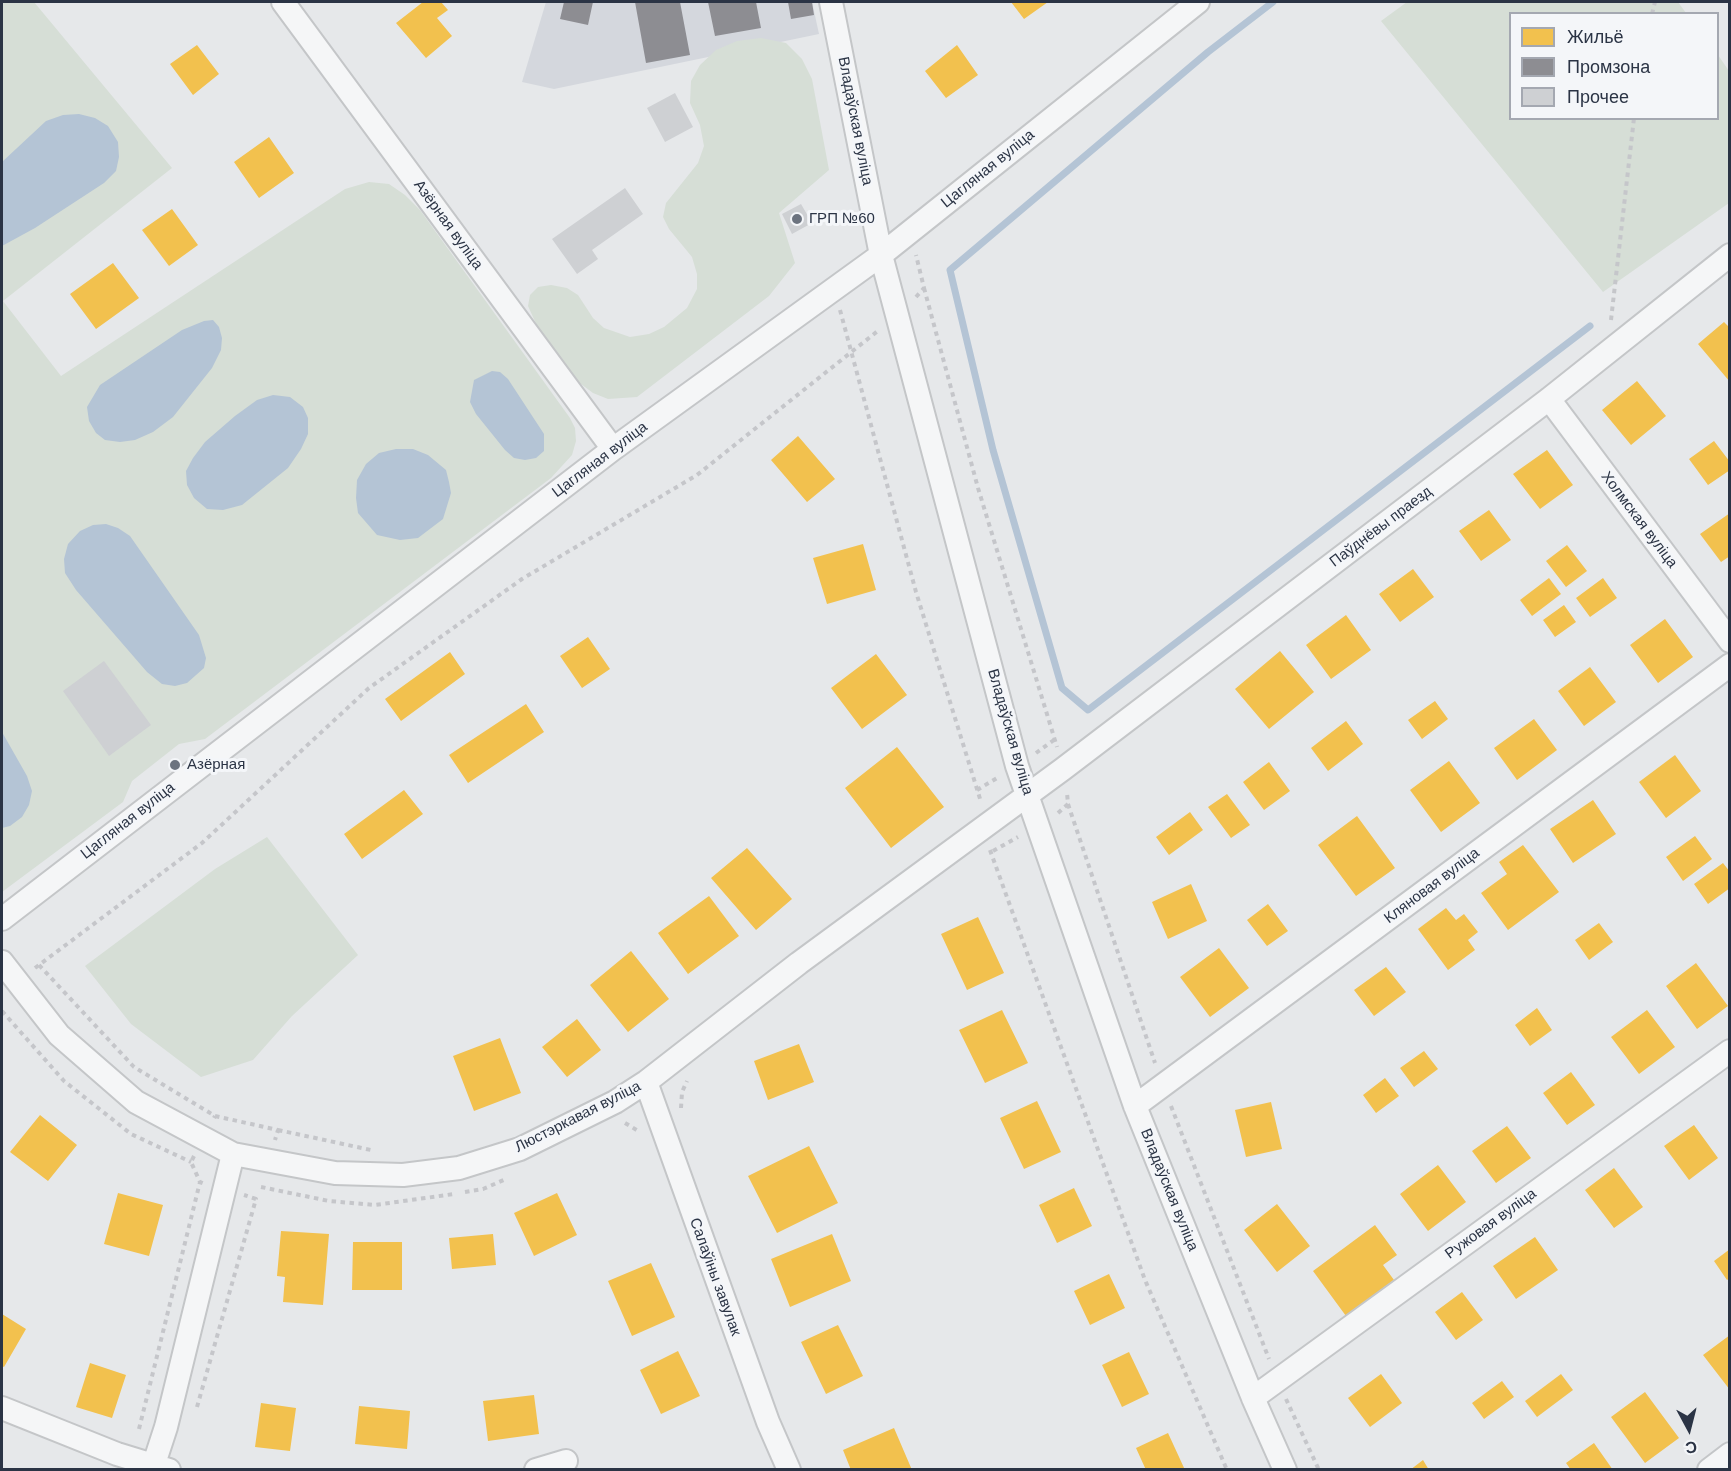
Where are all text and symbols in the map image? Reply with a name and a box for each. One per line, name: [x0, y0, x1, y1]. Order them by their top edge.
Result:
legend: [1509, 12, 1719, 120]
text: Жильё: [1567, 27, 1624, 47]
street label: Владаўская вуліца: [834, 55, 876, 187]
text: Промзона: [1567, 57, 1650, 77]
text: Прочее: [1567, 87, 1629, 107]
street label: Цагляная вуліца: [938, 126, 1038, 212]
street label: Азёрная вуліца: [409, 177, 487, 273]
place label: ГРП №60: [809, 210, 875, 228]
marker: ГРП №60: [790, 212, 804, 226]
street label: Цагляная вуліца: [549, 418, 651, 502]
street label: Холмская вуліца: [1597, 468, 1681, 572]
street label: Паўднёвы праезд: [1326, 483, 1436, 571]
street label: Владаўская вуліца: [983, 667, 1037, 797]
place label: Азёрная: [187, 756, 245, 774]
marker: Азёрная: [168, 758, 182, 772]
street label: Цагляная вуліца: [77, 779, 179, 863]
street label: Кляновая вуліца: [1381, 844, 1483, 928]
street label: Люстэркавая вуліца: [512, 1077, 644, 1157]
street label: Владаўская вуліца: [1136, 1126, 1202, 1254]
street label: Ружовая вуліца: [1442, 1185, 1540, 1263]
street label: Салаўіны завулак: [685, 1216, 745, 1338]
north arrow: [1659, 1399, 1719, 1459]
text: С: [1684, 1438, 1698, 1457]

